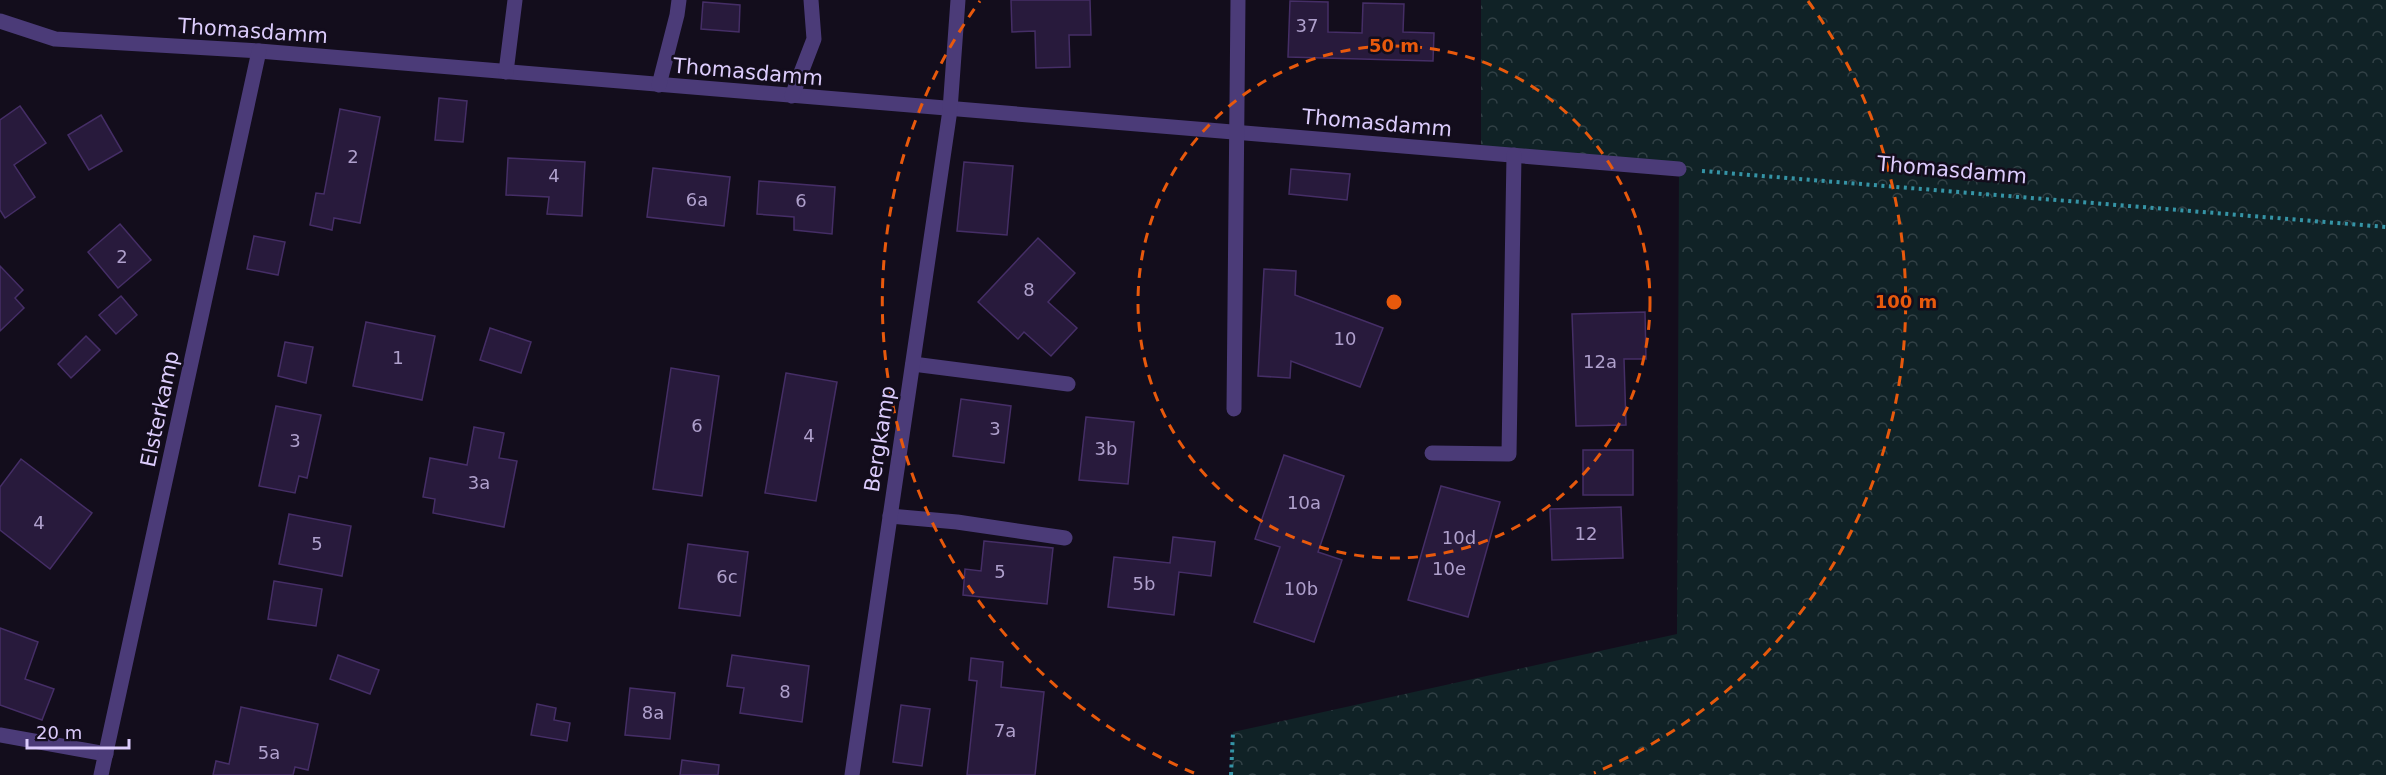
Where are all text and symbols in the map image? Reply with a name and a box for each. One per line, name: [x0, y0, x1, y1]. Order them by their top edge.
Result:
street label: Thomasdamm: [176, 14, 329, 48]
house number: 37: [1296, 15, 1318, 36]
text: 50 m: [1369, 35, 1419, 56]
street label: Thomasdamm: [671, 53, 824, 91]
street label: Thomasdamm: [1300, 104, 1453, 142]
house number: 2: [347, 146, 359, 167]
street label: Thomasdamm: [1875, 151, 2028, 189]
house number: 4: [548, 165, 560, 186]
house number: 6a: [686, 189, 708, 210]
house number: 6: [795, 190, 807, 211]
house number: 2: [116, 246, 128, 267]
house number: 8: [1023, 279, 1035, 300]
text: 100 m: [1875, 291, 1937, 312]
centre of rings: [1384, 292, 1404, 312]
house number: 10: [1334, 328, 1356, 349]
house number: 1: [392, 347, 404, 368]
street label: Elsterkamp: [136, 349, 184, 469]
house number: 12a: [1583, 351, 1617, 372]
street label: Bergkamp: [860, 384, 900, 494]
house number: 6: [691, 415, 703, 436]
house number: 3: [989, 418, 1001, 439]
house number: 4: [803, 425, 815, 446]
house number: 3: [289, 430, 301, 451]
house number: 3b: [1095, 438, 1117, 459]
house number: 3a: [468, 472, 490, 493]
house number: 10a: [1287, 492, 1321, 513]
house number: 4: [33, 512, 45, 533]
house number: 12: [1575, 523, 1597, 544]
house number: 10d: [1442, 527, 1476, 548]
house number: 5: [311, 533, 323, 554]
house number: 10e: [1432, 558, 1466, 579]
house number: 5: [994, 561, 1006, 582]
house number: 6c: [716, 566, 738, 587]
house number: 5b: [1133, 573, 1155, 594]
house number: 10b: [1284, 578, 1318, 599]
house number: 8: [779, 681, 791, 702]
house number: 8a: [642, 702, 664, 723]
scale bar: [27, 712, 129, 750]
house number: 7a: [994, 720, 1016, 741]
text: 20 m: [36, 722, 82, 743]
house number: 5a: [258, 742, 280, 763]

